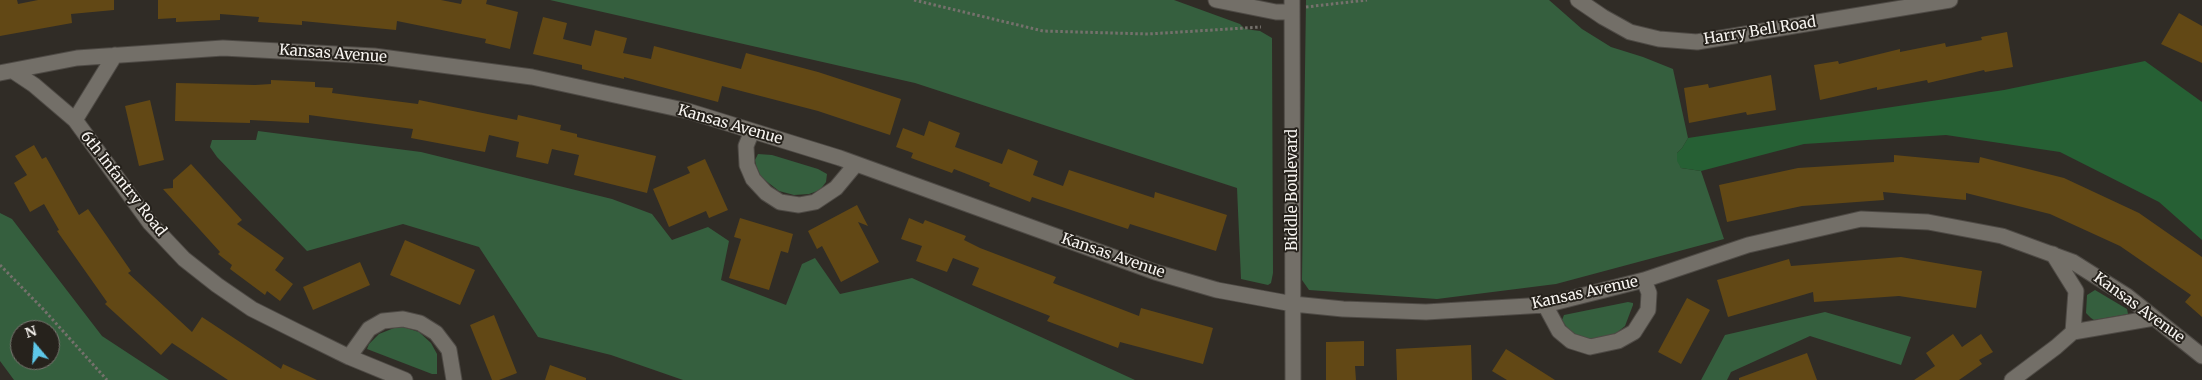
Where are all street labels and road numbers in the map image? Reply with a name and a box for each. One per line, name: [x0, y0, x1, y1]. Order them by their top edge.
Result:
street label: Harry Bell Road: [1703, 13, 1817, 49]
street label: Kansas Avenue: [279, 41, 387, 67]
street label: Kansas Avenue: [676, 101, 784, 149]
street label: 6th Infantry Road: [76, 128, 170, 240]
street label: Biddle Boulevard: [1284, 129, 1302, 251]
street label: Kansas Avenue: [1059, 230, 1167, 282]
street label: Kansas Avenue: [2090, 269, 2188, 347]
street label: Kansas Avenue: [1530, 273, 1640, 313]

